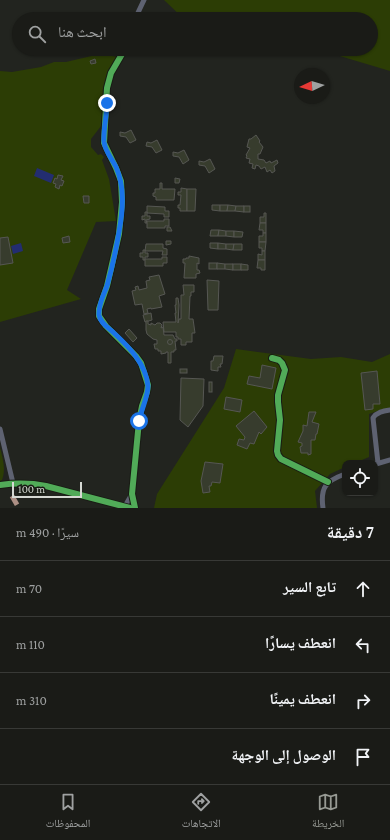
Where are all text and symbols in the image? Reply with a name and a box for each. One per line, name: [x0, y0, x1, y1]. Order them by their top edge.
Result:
search box: [12, 12, 378, 56]
icon: search: [26, 23, 48, 45]
text: ابحث هنا: [58, 24, 107, 40]
north arrow: [294, 68, 330, 104]
route end: [98, 94, 116, 112]
route start: [130, 412, 148, 430]
map controls: [342, 460, 378, 496]
button: locate: [342, 460, 378, 496]
scale bar: [12, 480, 82, 499]
text: 100 m: [18, 483, 45, 495]
text: 7 دقيقة: [327, 523, 374, 542]
text: سيرًا · 490 m: [16, 525, 79, 540]
icon: ahead: [352, 578, 374, 600]
text: تابع السير: [283, 579, 336, 595]
text: 70 m: [16, 581, 42, 596]
icon: left: [352, 634, 374, 656]
text: انعطف يسارًا: [265, 635, 336, 651]
text: 110 m: [16, 637, 45, 652]
icon: right: [352, 690, 374, 712]
text: انعطف يمينًا: [269, 691, 336, 707]
text: 310 m: [16, 693, 47, 708]
icon: arrive: [352, 746, 374, 768]
text: الوصول إلى الوجهة: [232, 747, 336, 763]
tab: المحفوظات: [46, 791, 90, 834]
tab: الاتجاهات: [182, 791, 221, 834]
tab: الخريطة: [312, 791, 344, 834]

